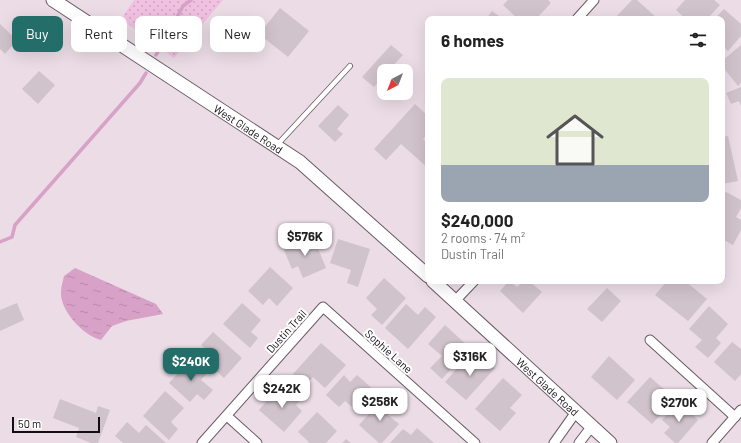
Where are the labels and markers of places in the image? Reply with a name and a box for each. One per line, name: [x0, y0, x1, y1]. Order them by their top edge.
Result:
pin: $576K: [277, 223, 333, 257]
pin: $316K: [442, 343, 498, 377]
pin: $240K: [163, 348, 219, 382]
pin: $242K: [254, 375, 310, 409]
pin: $258K: [352, 388, 408, 422]
pin: $270K: [651, 389, 707, 423]

